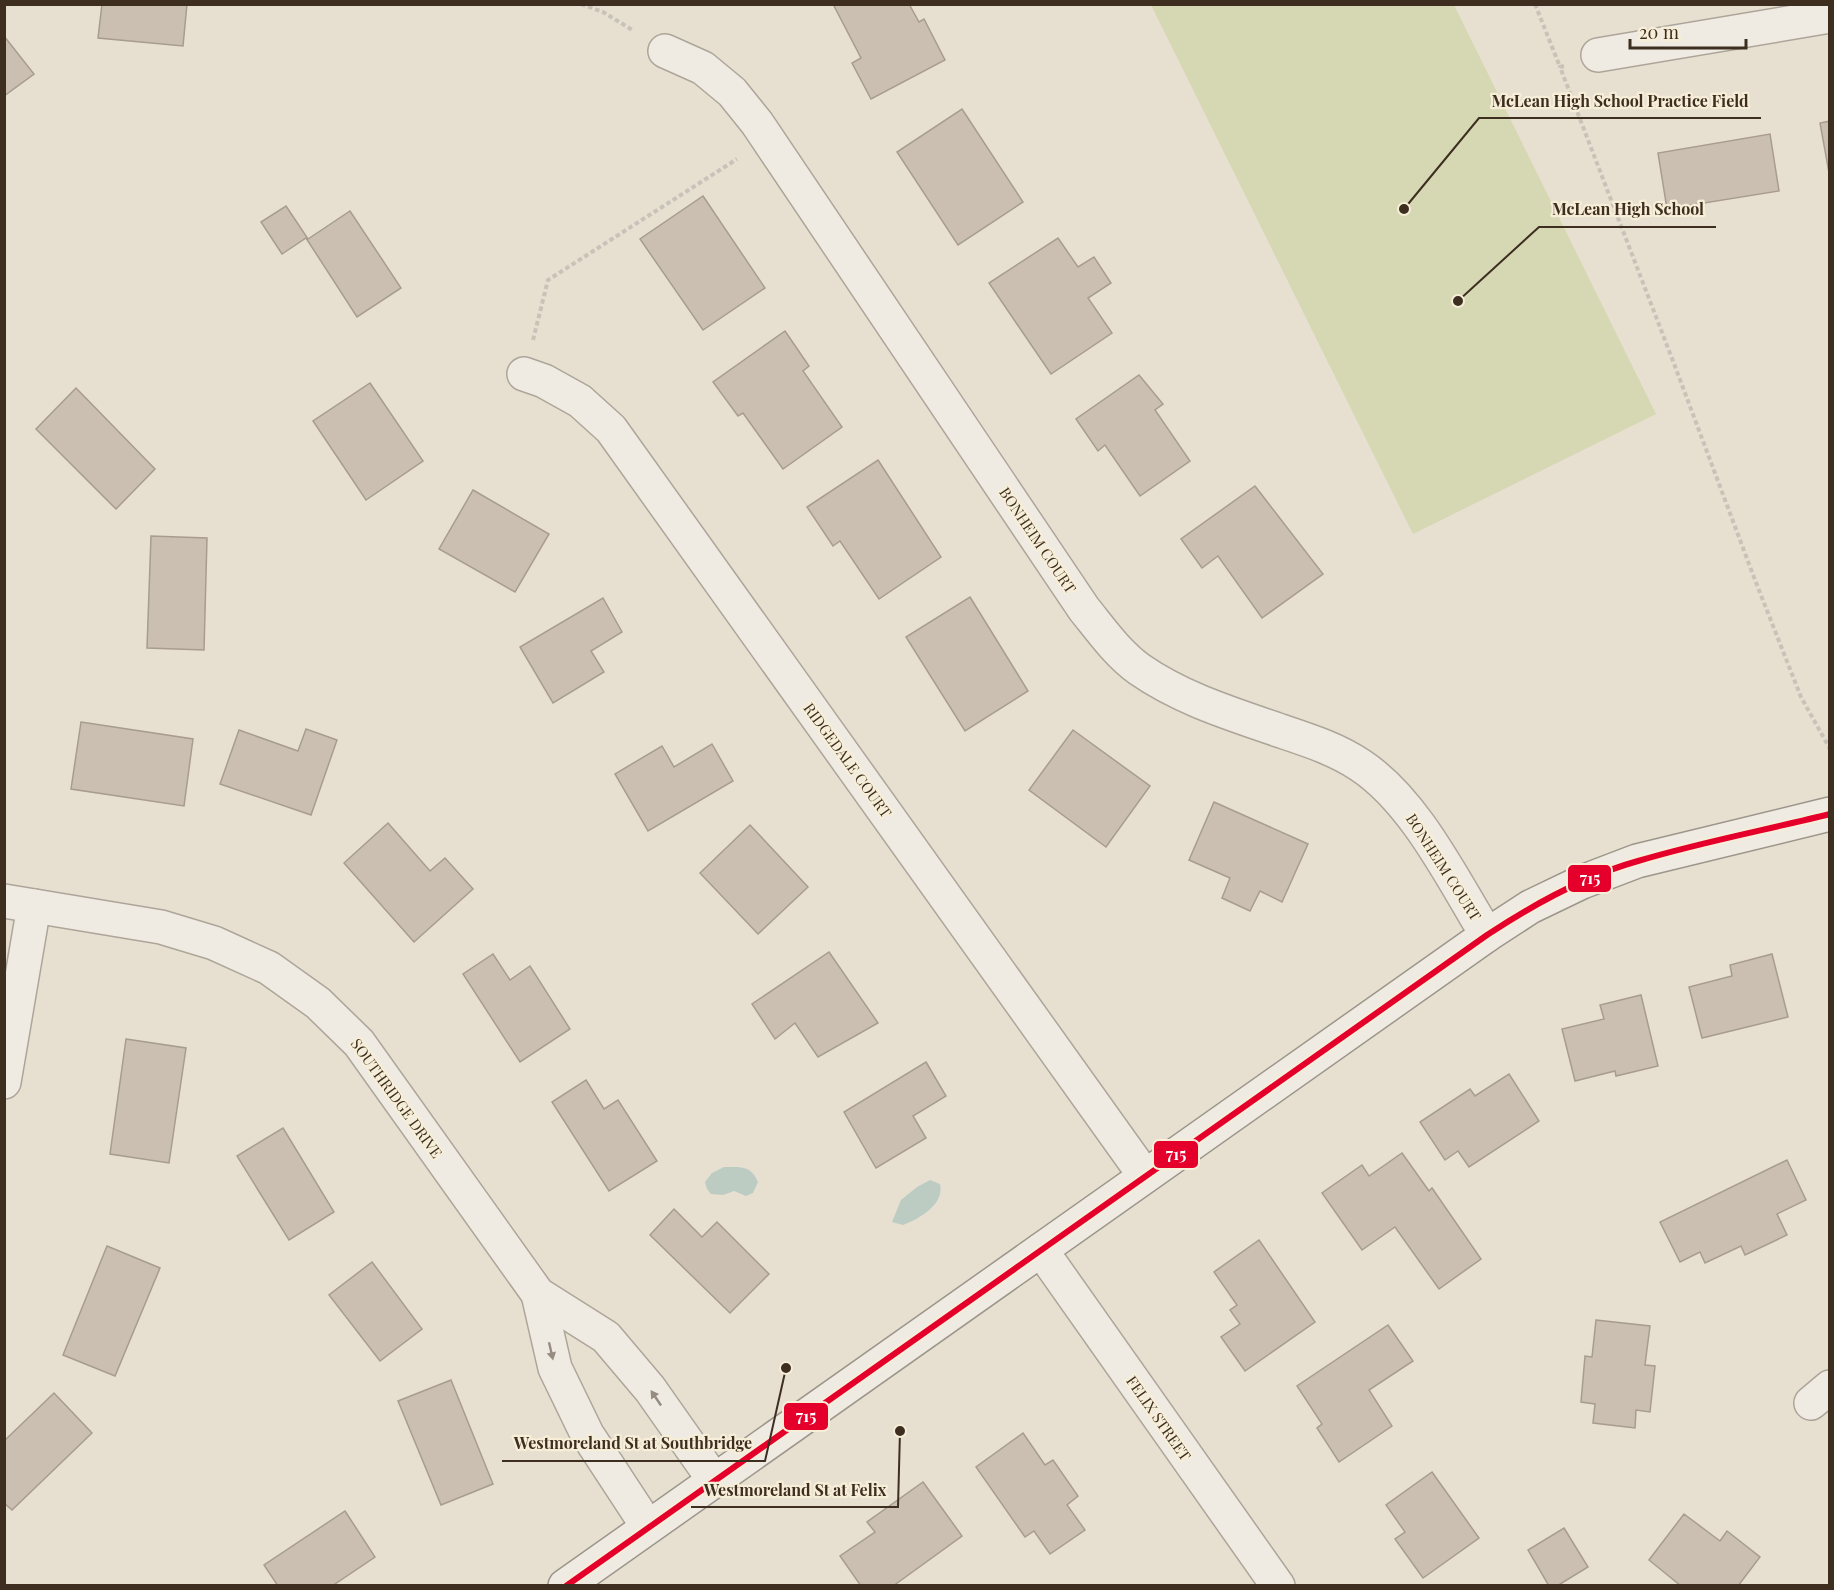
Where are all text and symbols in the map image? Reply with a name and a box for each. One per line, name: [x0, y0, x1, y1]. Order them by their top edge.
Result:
scale bar: [1630, 12, 1746, 50]
text: 20 m: [1639, 20, 1679, 44]
callout: McLean High School Practice Field: [1479, 84, 1761, 118]
text: McLean High School Practice Field: [1491, 90, 1749, 111]
callout: McLean High School: [1539, 193, 1716, 227]
text: McLean High School: [1552, 198, 1704, 219]
street label: BONHEIM COURT: [995, 483, 1081, 597]
street label: RIDGEDALE COURT: [800, 699, 896, 821]
street label: BONHEIM COURT: [1402, 810, 1486, 924]
line badge: 715: [1567, 864, 1612, 893]
text: 715: [1580, 867, 1600, 888]
street label: SOUTHRIDGE DRIVE: [347, 1034, 447, 1162]
line badge: 715: [1153, 1140, 1199, 1169]
text: 715: [1166, 1143, 1186, 1164]
one-way arrow: [547, 1342, 557, 1361]
street label: FELIX STREET: [1122, 1372, 1196, 1464]
one-way arrow: [650, 1391, 662, 1407]
line badge: 715: [783, 1402, 829, 1431]
text: 715: [796, 1405, 816, 1426]
callout: Westmoreland St at Southbridge: [502, 1427, 765, 1461]
text: Westmoreland St at Southbridge: [513, 1432, 752, 1453]
callout: Westmoreland St at Felix: [691, 1473, 898, 1507]
text: Westmoreland St at Felix: [703, 1479, 887, 1500]

